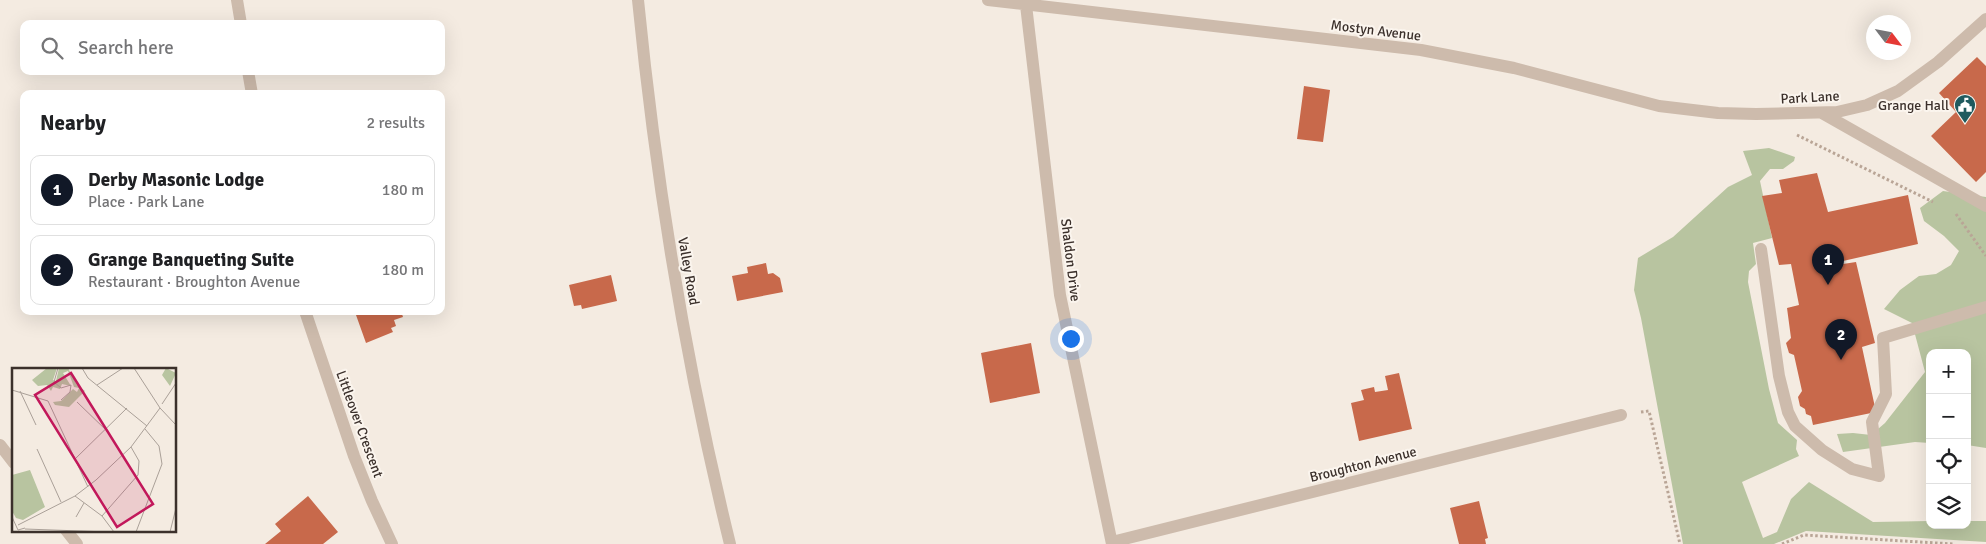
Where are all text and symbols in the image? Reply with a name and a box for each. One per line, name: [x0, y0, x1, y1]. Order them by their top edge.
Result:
north arrow: [1866, 15, 1911, 60]
street label: Mostyn Avenue: [1330, 17, 1422, 44]
search box: [20, 20, 445, 75]
icon: search: [38, 34, 66, 62]
text: Search here: [78, 36, 174, 60]
street label: Park Lane: [1780, 87, 1840, 108]
public building icon: Grange Hall: [1953, 93, 1977, 124]
place label: Grange Hall: [1878, 97, 1949, 114]
text: Nearby: [40, 110, 106, 136]
text: 2 results: [366, 113, 425, 133]
text: Derby Masonic Lodge: [88, 168, 264, 192]
text: 1: [53, 180, 61, 200]
text: 180 m: [382, 180, 424, 200]
text: Place · Park Lane: [88, 192, 205, 212]
street label: Shaldon Drive: [1057, 218, 1084, 302]
street label: Valley Road: [674, 236, 703, 307]
pin: 1: [1812, 244, 1844, 285]
text: Grange Banqueting Suite: [88, 248, 294, 272]
text: 2: [53, 260, 61, 280]
text: 180 m: [382, 260, 424, 280]
text: Restaurant · Broughton Avenue: [88, 272, 300, 292]
pin: 2: [1825, 319, 1857, 360]
your location: [1058, 326, 1084, 352]
map controls: [1926, 349, 1971, 529]
button: +: [1926, 349, 1971, 394]
inset map: [12, 368, 176, 532]
street label: Littleover Crescent: [332, 368, 387, 480]
button: −: [1926, 394, 1971, 439]
button: locate: [1926, 439, 1971, 484]
street label: Broughton Avenue: [1308, 443, 1418, 486]
button: layers: [1926, 484, 1971, 529]

